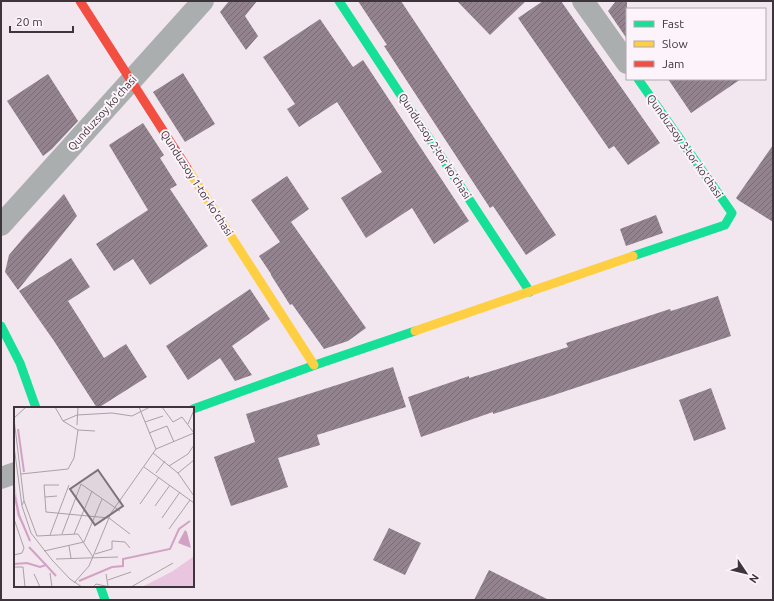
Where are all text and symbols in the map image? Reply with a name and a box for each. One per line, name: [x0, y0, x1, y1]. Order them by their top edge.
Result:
scale bar: [10, 8, 73, 34]
legend: [626, 8, 766, 80]
text: 20 m: [16, 15, 43, 28]
text: Fast: [662, 17, 684, 30]
text: Slow: [662, 37, 688, 50]
text: Jam: [662, 57, 684, 70]
street label: Qunduzsoy ko'chasi: [65, 73, 139, 153]
street label: Qunduzsoy 2-tor ko'chasi: [396, 91, 474, 201]
street label: Qunduzsoy 3-tor ko'chasi: [645, 92, 725, 200]
street label: Qunduzsoy 1-tor ko'chasi: [158, 128, 236, 238]
inset map: [14, 407, 194, 587]
north arrow: [726, 553, 766, 593]
text: N: [747, 572, 761, 586]

